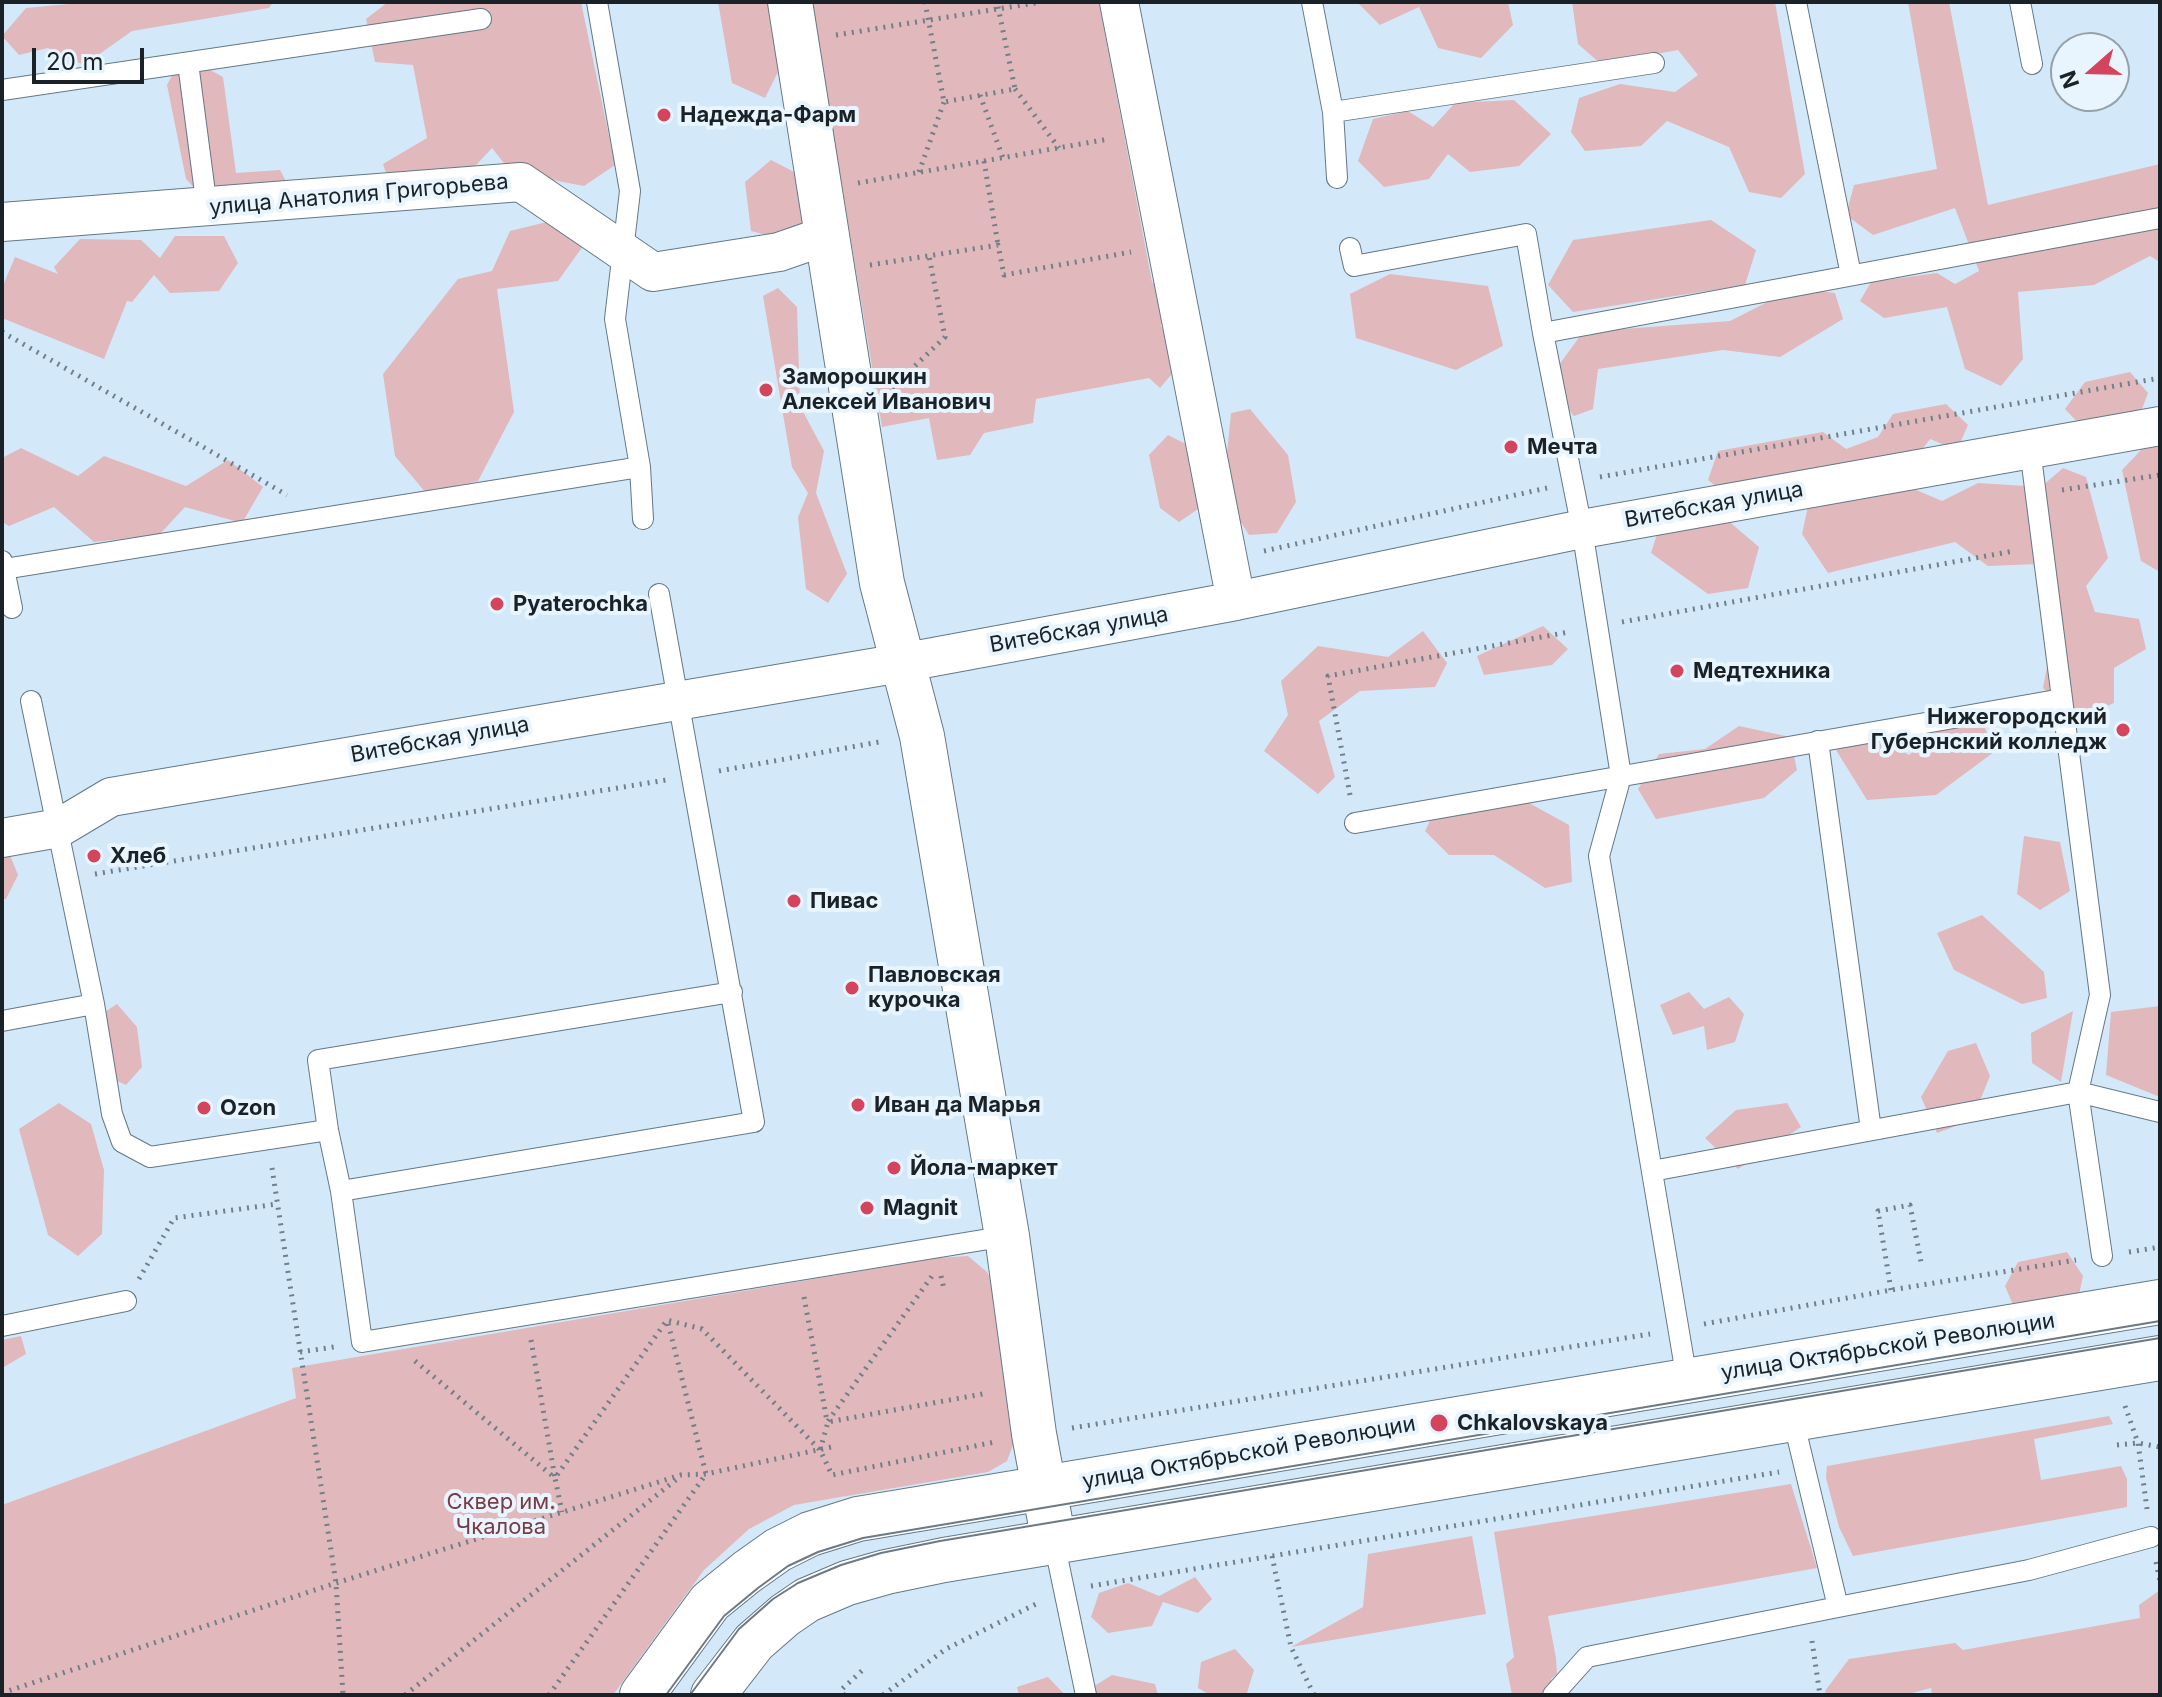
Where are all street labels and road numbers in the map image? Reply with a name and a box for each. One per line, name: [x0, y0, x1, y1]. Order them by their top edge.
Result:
street label: улица Анатолия Григорьева: [208, 169, 510, 221]
street label: Витебская улица: [1623, 476, 1805, 534]
street label: Витебская улица: [988, 601, 1170, 659]
street label: Витебская улица: [349, 711, 531, 769]
street label: улица Октябрьской Революции: [1719, 1308, 2057, 1386]
street label: улица Октябрьской Революции: [1080, 1411, 1418, 1495]

